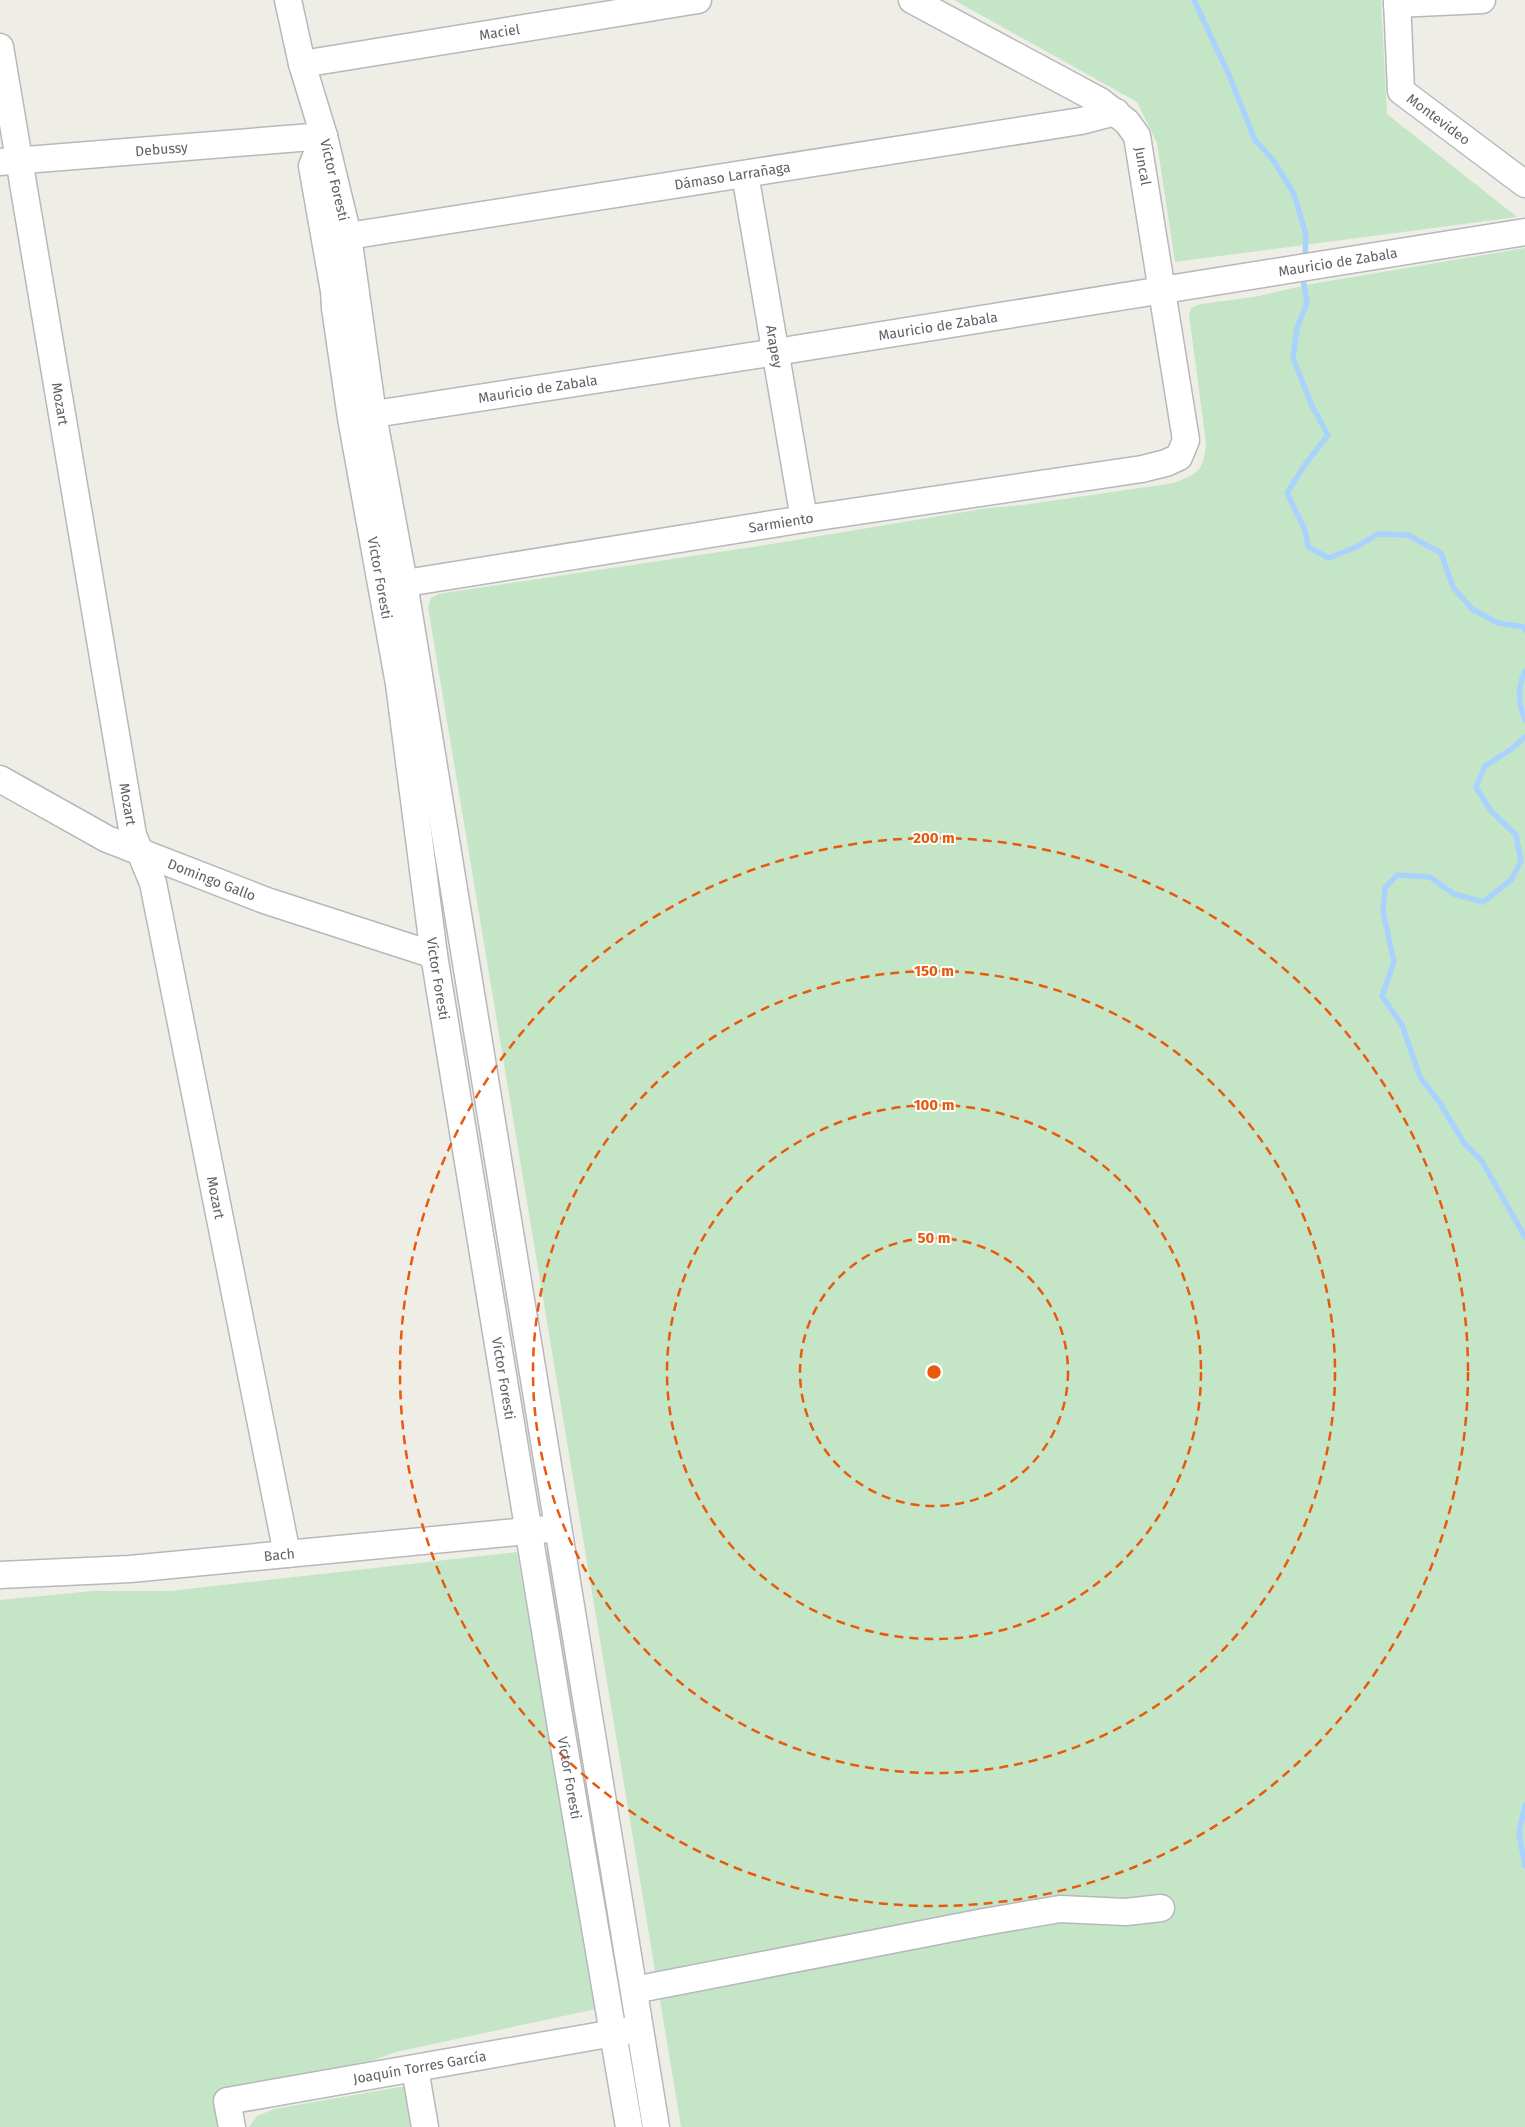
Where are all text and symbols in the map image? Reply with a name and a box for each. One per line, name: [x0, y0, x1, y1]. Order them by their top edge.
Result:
street label: Maciel: [478, 21, 521, 44]
street label: Montevideo: [1403, 90, 1473, 149]
street label: Víctor Foresti: [316, 137, 352, 223]
street label: Debussy: [135, 139, 189, 160]
street label: Juncal: [1131, 146, 1154, 187]
street label: Dámaso Larrañaga: [673, 159, 792, 194]
street label: Mauricio de Zabala: [1277, 245, 1399, 280]
street label: Mauricio de Zabala: [877, 309, 999, 344]
street label: Arapey: [762, 324, 786, 369]
street label: Mauricio de Zabala: [477, 372, 599, 407]
street label: Mozart: [48, 381, 72, 428]
street label: Sarmiento: [747, 510, 815, 537]
street label: Víctor Foresti: [364, 535, 395, 621]
street label: Mozart: [115, 782, 139, 828]
text: 200 m: [913, 829, 955, 847]
street label: Domingo Gallo: [165, 855, 258, 905]
street label: Víctor Foresti: [423, 936, 453, 1021]
text: 150 m: [914, 962, 954, 980]
text: 100 m: [914, 1096, 954, 1114]
street label: Mozart: [203, 1175, 228, 1221]
text: 50 m: [917, 1229, 951, 1247]
street label: Víctor Foresti: [488, 1336, 518, 1421]
centre of rings: [925, 1363, 943, 1381]
street label: Bach: [263, 1545, 295, 1565]
street label: Víctor Foresti: [554, 1735, 584, 1821]
street label: Joaquín Torres García: [352, 2048, 488, 2088]

